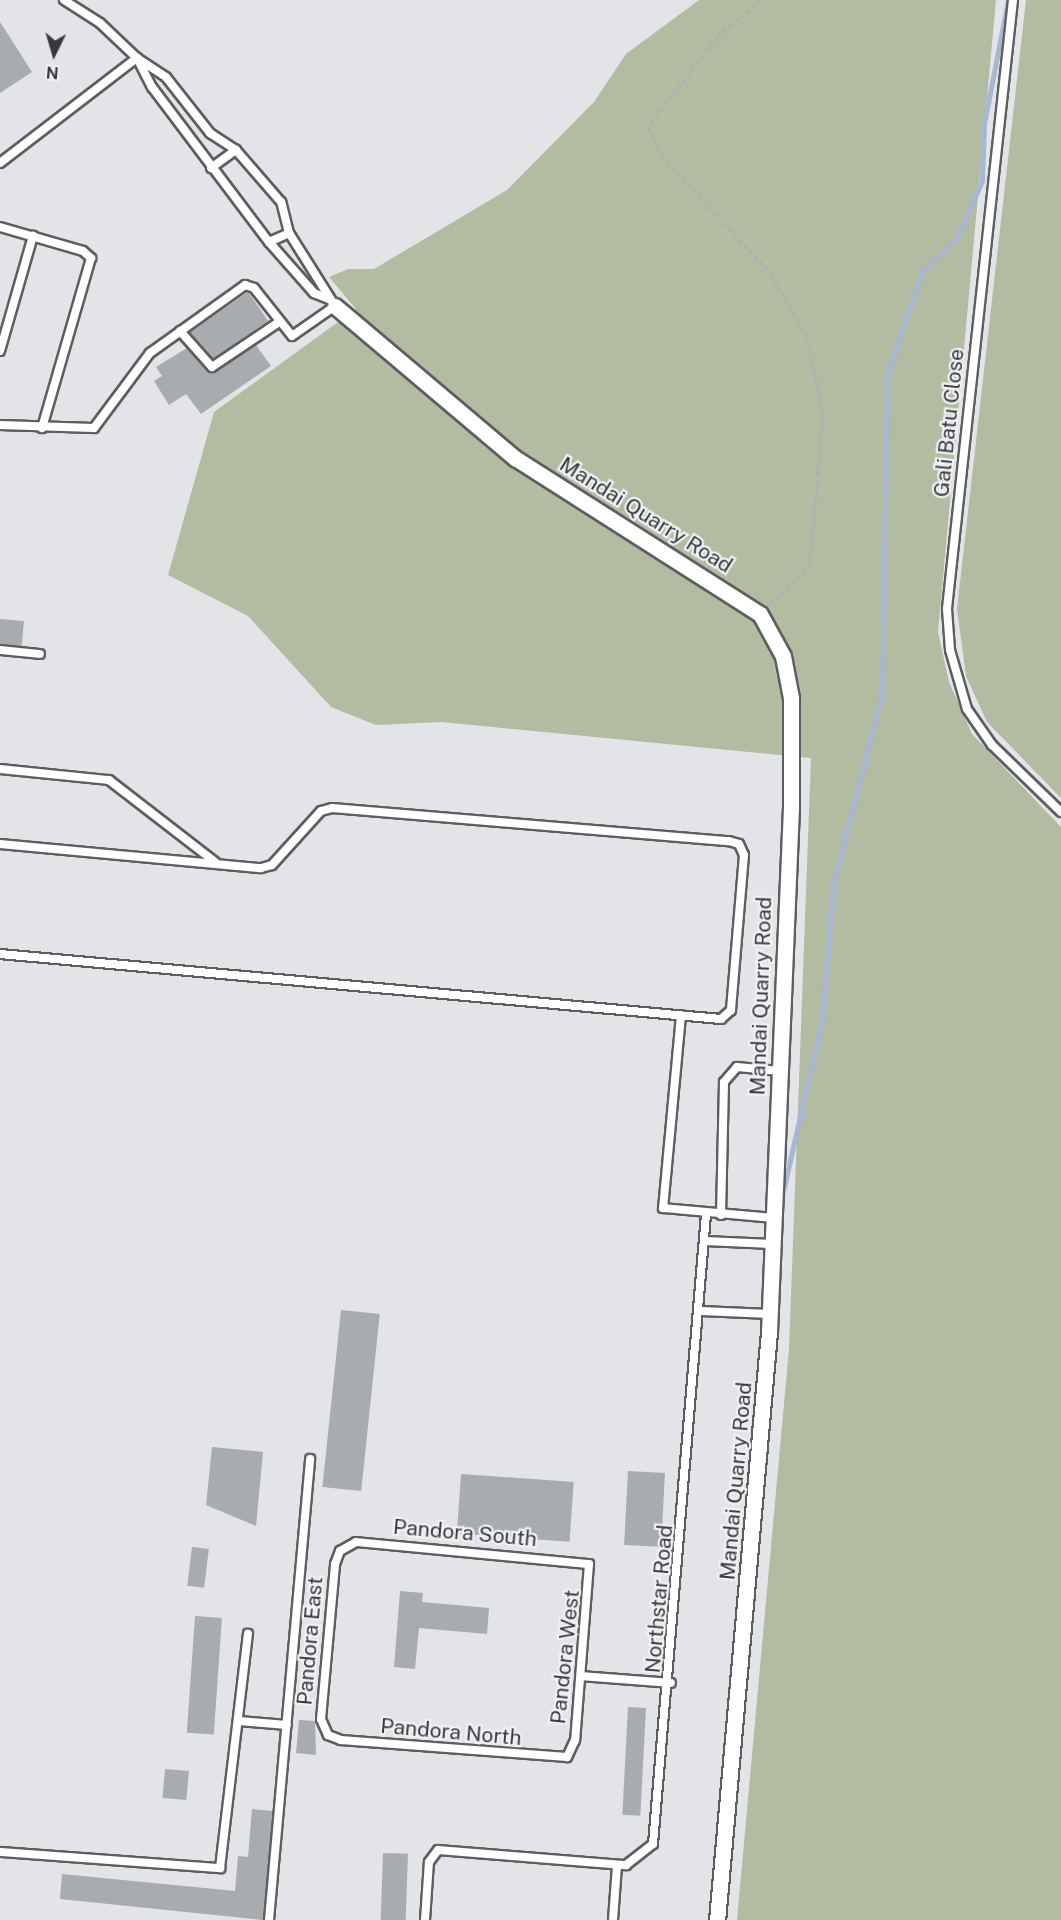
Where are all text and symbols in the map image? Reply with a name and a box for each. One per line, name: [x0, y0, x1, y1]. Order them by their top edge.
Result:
north arrow: [24, 24, 84, 84]
text: N: [45, 62, 59, 82]
street label: Gali Batu Close: [929, 348, 969, 498]
street label: Mandai Quarry Road: [555, 452, 737, 578]
street label: Mandai Quarry Road: [745, 896, 777, 1096]
street label: Mandai Quarry Road: [715, 1381, 757, 1581]
street label: Pandora South: [392, 1514, 538, 1552]
street label: Northstar Road: [640, 1524, 678, 1674]
street label: Pandora East: [292, 1576, 328, 1706]
street label: Pandora West: [545, 1588, 585, 1726]
street label: Pandora North: [379, 1713, 523, 1751]

